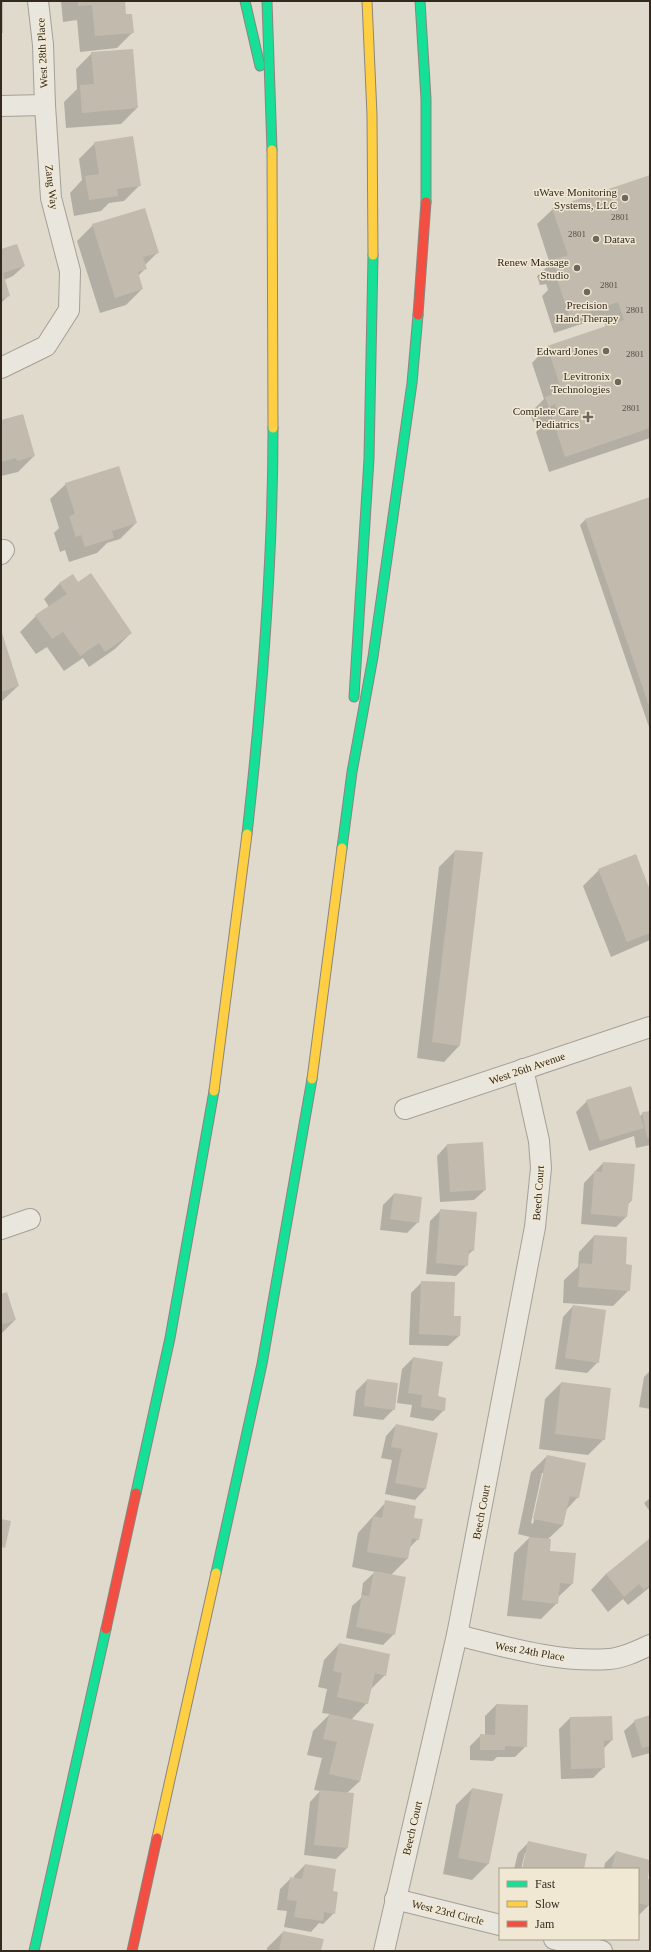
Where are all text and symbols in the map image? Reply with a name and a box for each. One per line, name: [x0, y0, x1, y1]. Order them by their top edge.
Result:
street label: West 28th Place: [34, 17, 50, 89]
street label: Zang Way: [43, 164, 61, 211]
place label: uWave Monitoring Systems, LLC: [534, 186, 617, 211]
marker: uWave Monitoring Systems, LLC: [620, 193, 630, 203]
house number: 2801: [611, 212, 629, 222]
house number: 2801: [568, 229, 586, 239]
place label: Datava: [604, 233, 635, 245]
marker: Datava: [591, 234, 601, 244]
place label: Renew Massage Studio: [497, 256, 569, 281]
marker: Renew Massage Studio: [572, 263, 582, 273]
house number: 2801: [600, 280, 618, 290]
marker: Precision Hand Therapy: [582, 287, 592, 297]
place label: Precision Hand Therapy: [555, 299, 619, 324]
house number: 2801: [626, 305, 644, 315]
place label: Edward Jones: [537, 345, 598, 357]
marker: Edward Jones: [601, 346, 611, 356]
house number: 2801: [626, 349, 644, 359]
place label: Levitronix Technologies: [552, 370, 610, 395]
marker: Levitronix Technologies: [613, 377, 623, 387]
house number: 2801: [622, 403, 640, 413]
place label: Complete Care Pediatrics: [513, 405, 579, 430]
marker: Complete Care Pediatrics: [582, 411, 594, 423]
street label: West 26th Avenue: [487, 1049, 567, 1087]
street label: Beech Court: [530, 1165, 546, 1221]
street label: Beech Court: [470, 1484, 492, 1540]
street label: West 24th Place: [494, 1639, 566, 1663]
street label: Beech Court: [400, 1800, 424, 1856]
legend: [499, 1868, 639, 1940]
text: Fast: [535, 1877, 556, 1891]
street label: West 23rd Circle: [411, 1897, 486, 1927]
text: Slow: [535, 1897, 560, 1911]
text: Jam: [535, 1917, 555, 1931]

